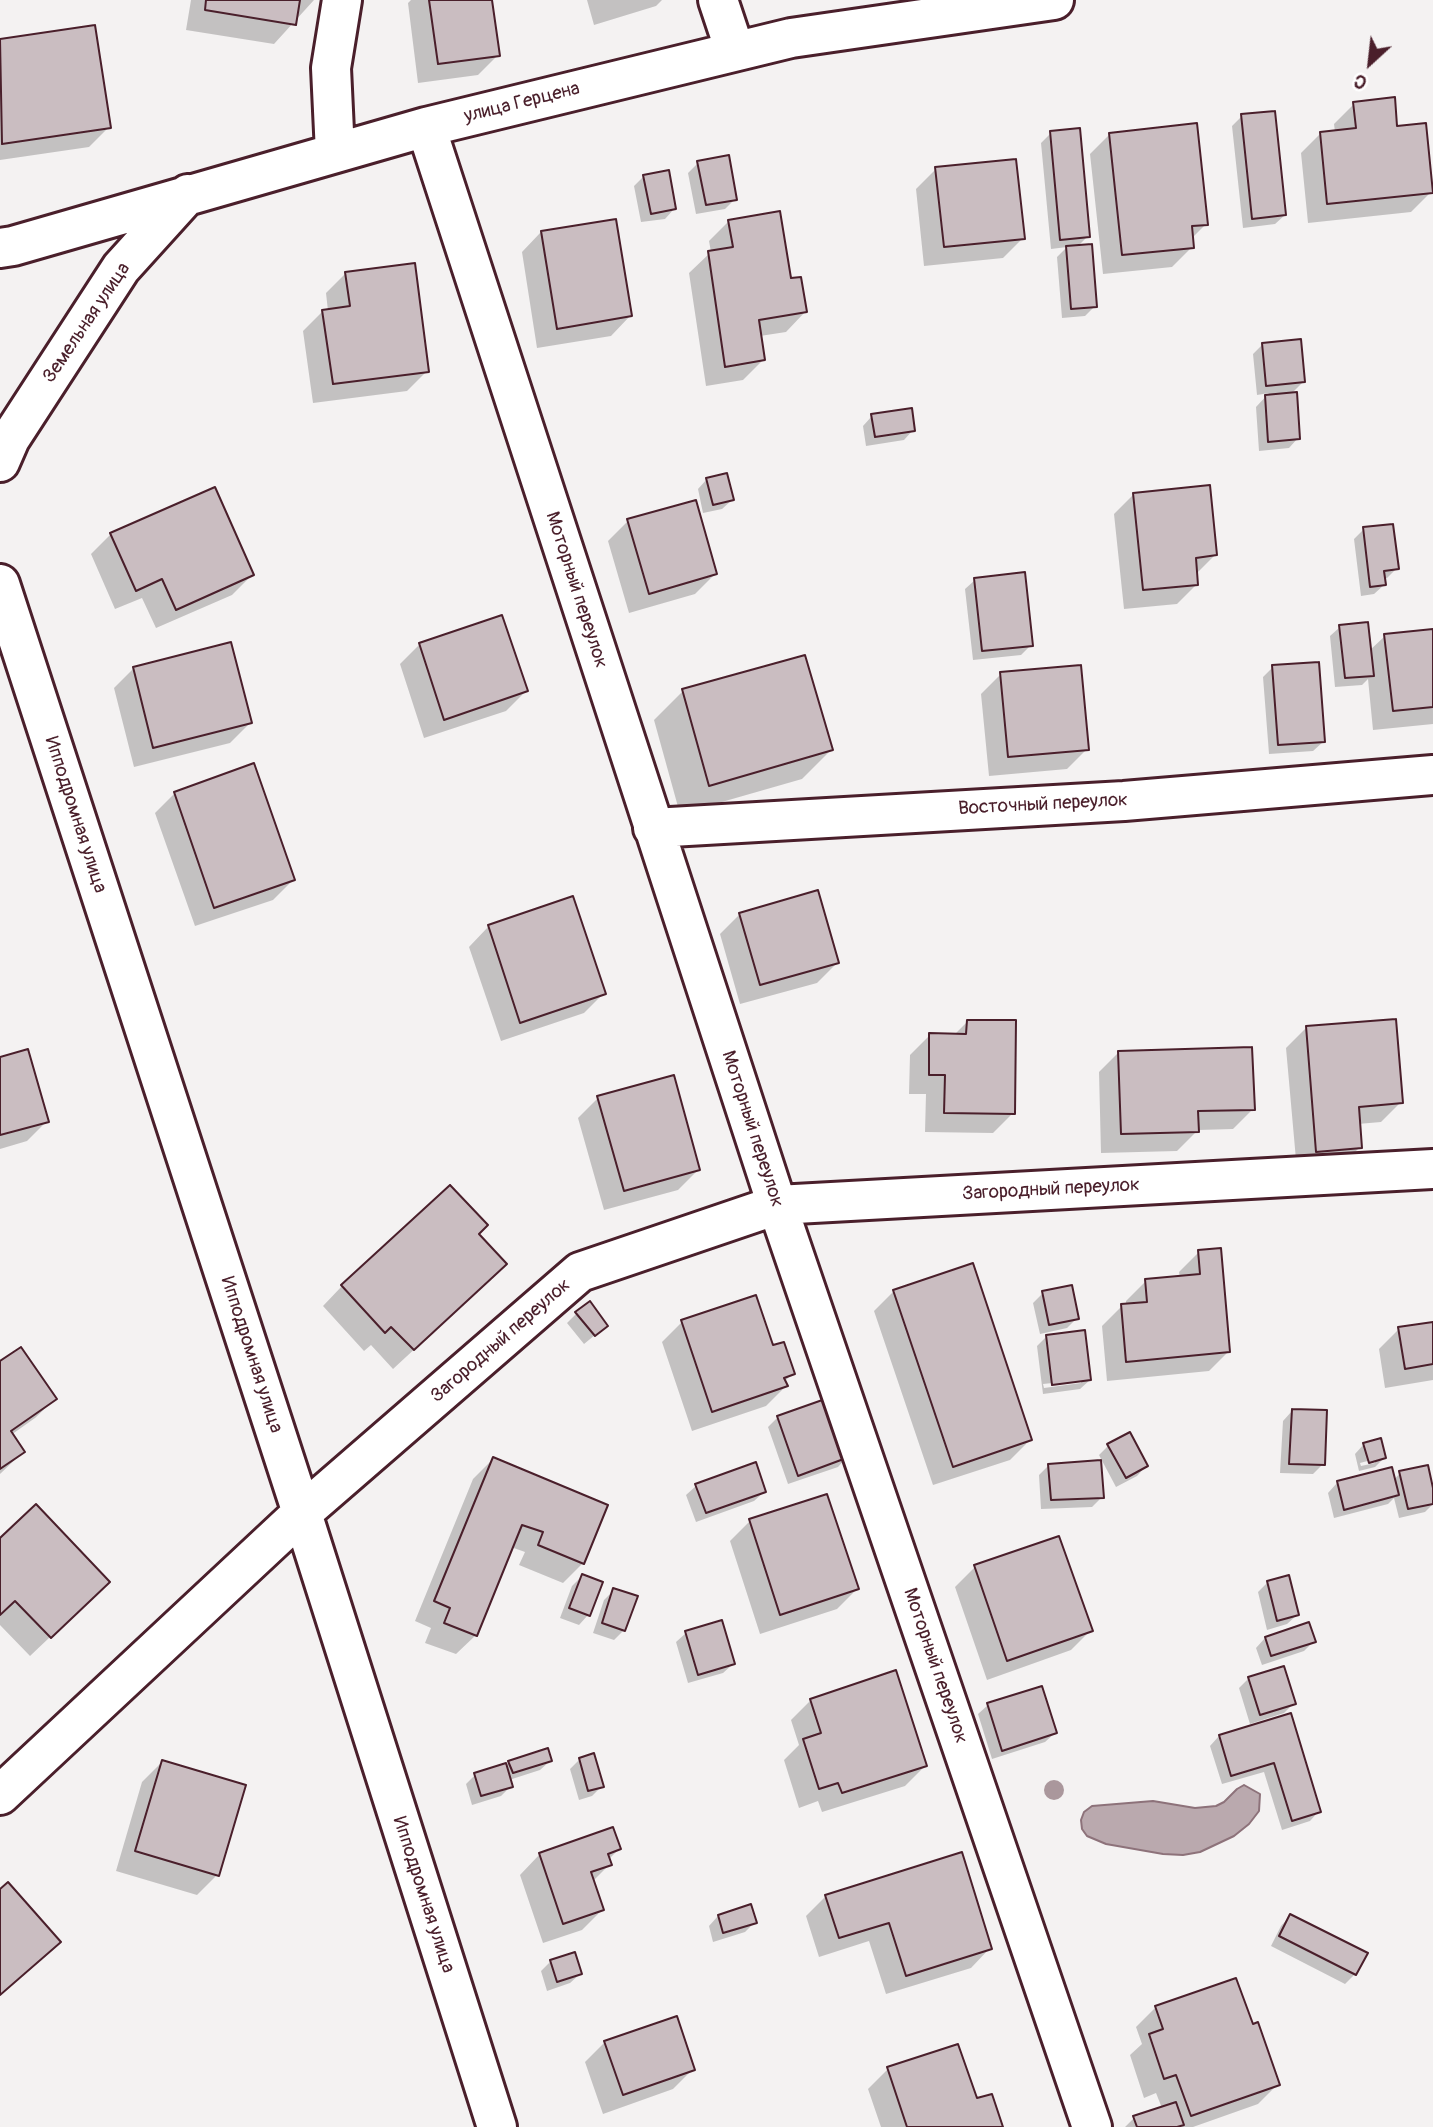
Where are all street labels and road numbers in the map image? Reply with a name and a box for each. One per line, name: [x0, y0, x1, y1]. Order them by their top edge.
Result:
street label: улица Герцена: [462, 78, 582, 128]
street label: Земельная улица: [38, 259, 136, 387]
street label: Моторный переулок: [540, 509, 612, 671]
street label: Ипподромная улица: [39, 734, 111, 896]
street label: Восточный переулок: [958, 789, 1128, 821]
street label: Моторный переулок: [716, 1048, 788, 1210]
street label: Загородный переулок: [962, 1174, 1140, 1206]
street label: Ипподромная улица: [215, 1274, 287, 1436]
street label: Загородный переулок: [426, 1274, 576, 1408]
street label: Моторный переулок: [898, 1585, 972, 1747]
street label: Ипподромная улица: [387, 1814, 459, 1976]

